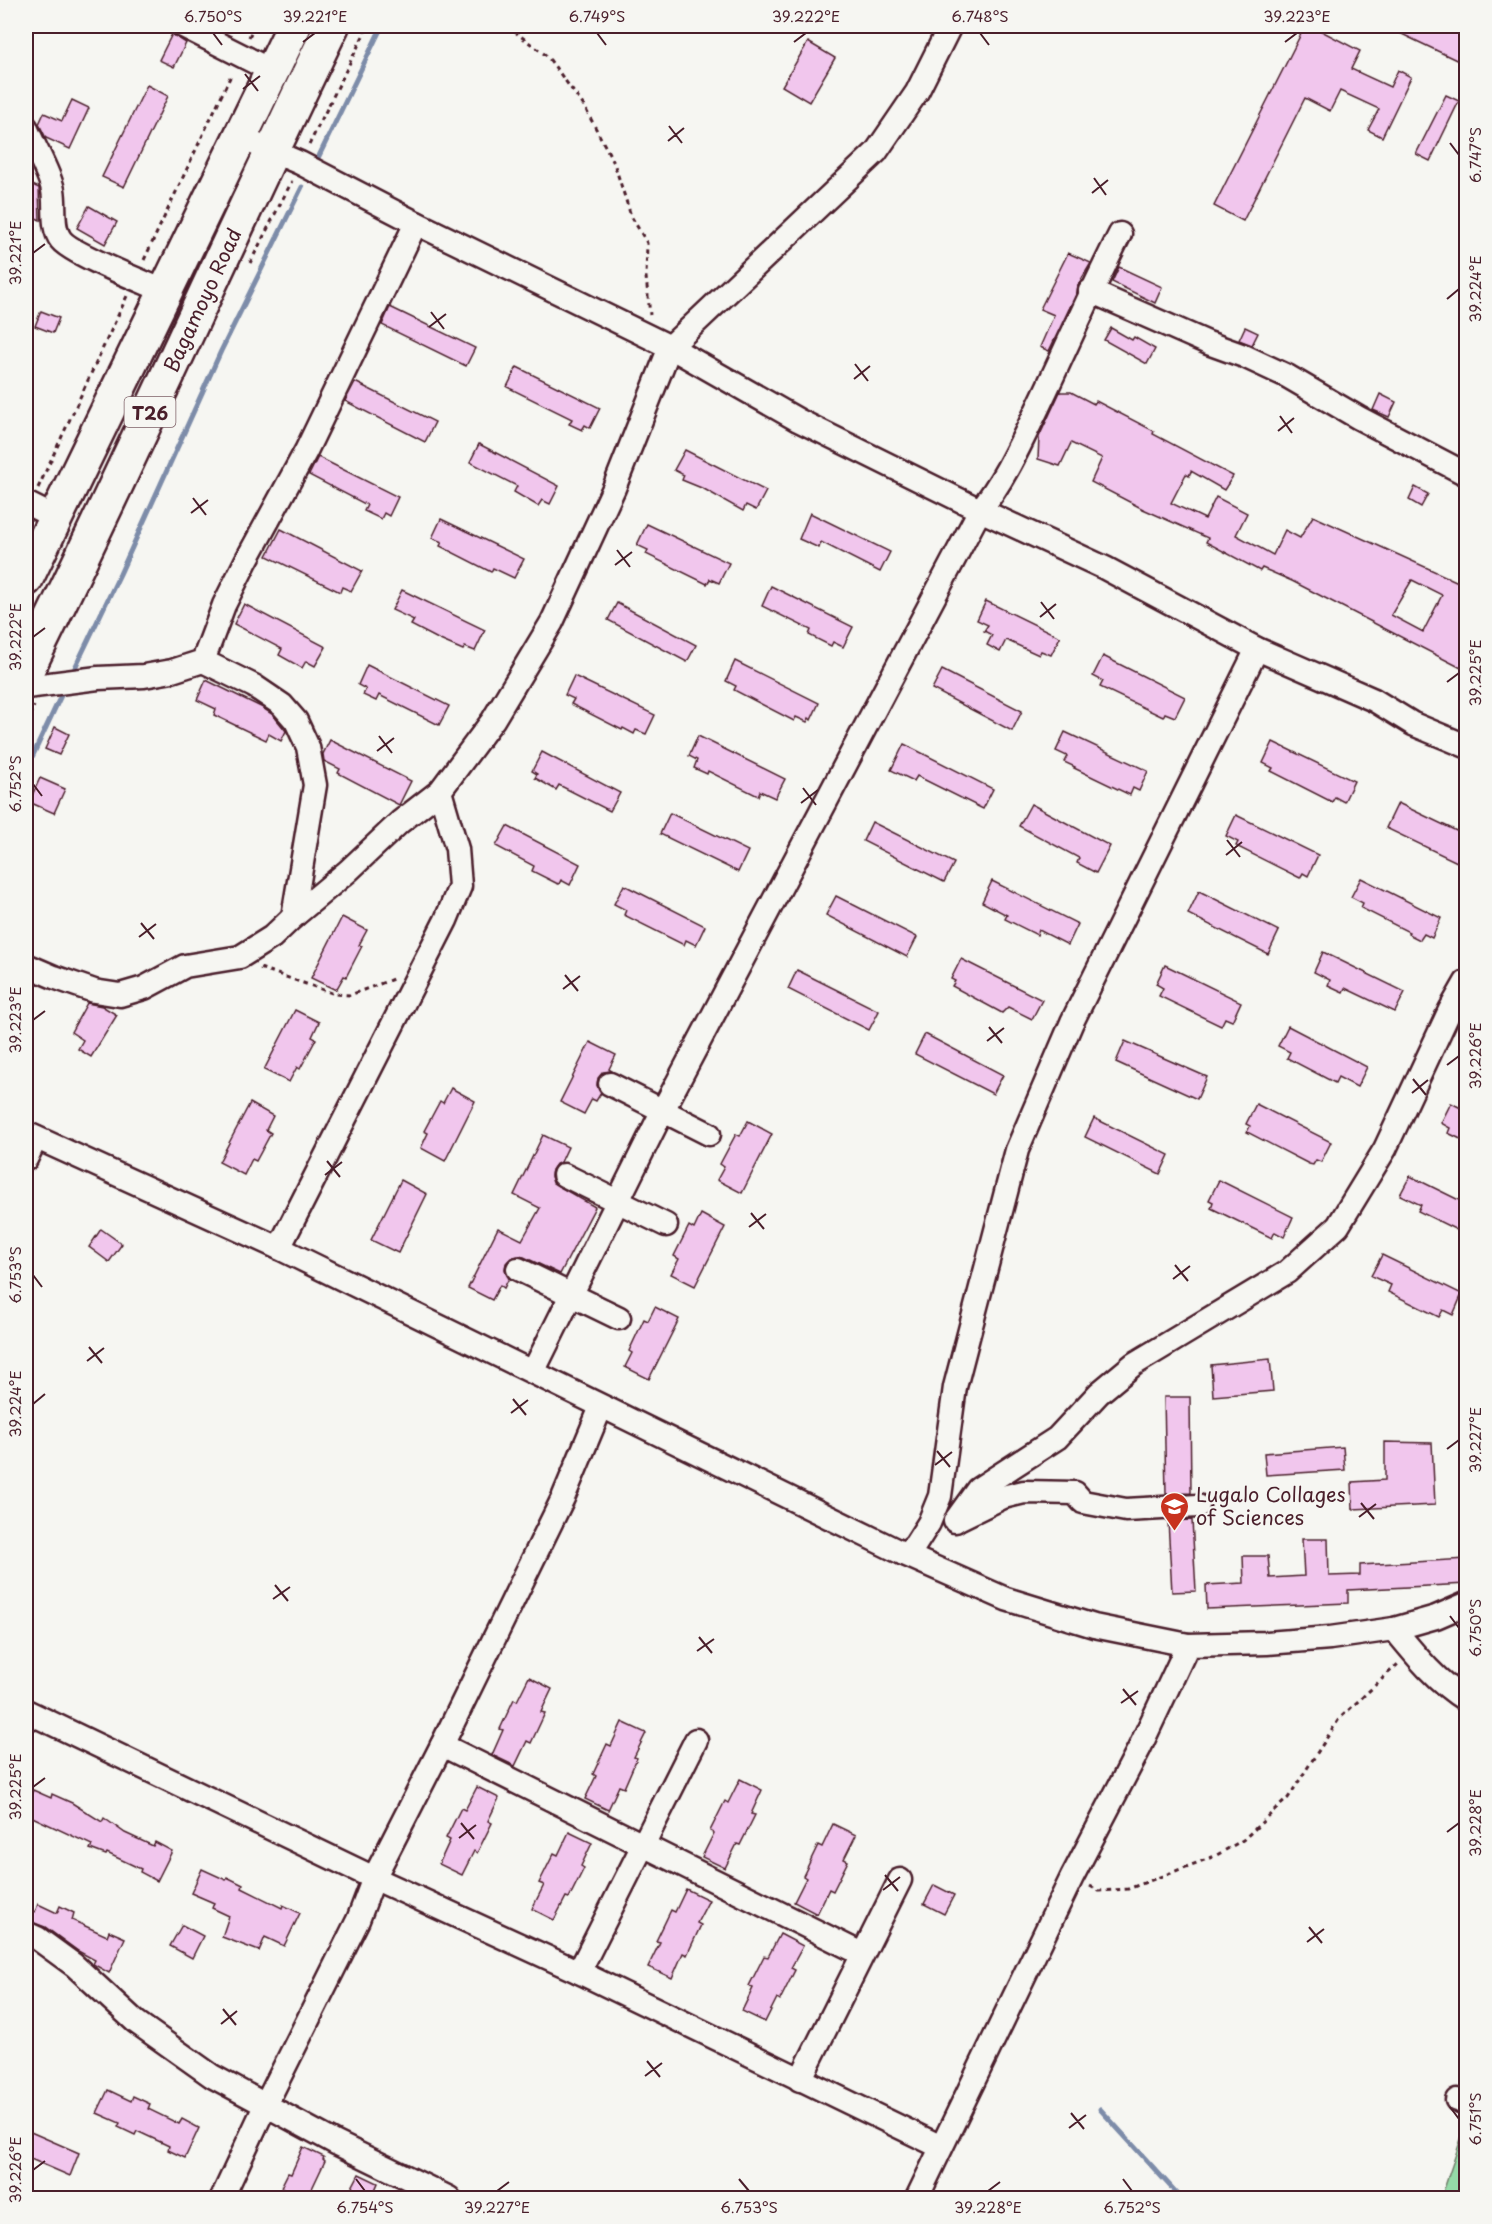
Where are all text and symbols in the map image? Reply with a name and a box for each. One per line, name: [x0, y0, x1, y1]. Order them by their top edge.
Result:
text: 6.750°S: [184, 4, 242, 27]
text: 39.221°E: [283, 4, 347, 27]
text: 6.749°S: [569, 4, 625, 27]
text: 39.222°E: [772, 4, 840, 27]
text: 6.748°S: [952, 4, 1008, 27]
text: 39.223°E: [1263, 4, 1331, 27]
text: 6.747°S: [1463, 127, 1486, 183]
text: 39.221°E: [3, 221, 26, 285]
street label: Bagamoyo Road: [155, 223, 249, 377]
text: 39.224°E: [1463, 255, 1486, 323]
road number: T26: [124, 397, 176, 427]
text: 39.222°E: [3, 603, 26, 671]
text: 39.225°E: [1463, 639, 1486, 707]
text: 6.752°S: [3, 755, 26, 813]
text: 39.223°E: [3, 986, 26, 1054]
text: 39.226°E: [1463, 1022, 1486, 1090]
text: 6.753°S: [3, 1246, 26, 1304]
text: 39.224°E: [3, 1370, 26, 1438]
text: 39.227°E: [1463, 1407, 1486, 1473]
place label: Lugalo Collages of Sciences: [1196, 1479, 1346, 1532]
school or university icon: Lugalo Collages of Sciences: [1159, 1490, 1191, 1532]
text: 6.750°S: [1463, 1599, 1486, 1657]
text: 39.225°E: [3, 1753, 26, 1821]
text: 39.228°E: [1463, 1789, 1486, 1857]
text: 6.751°S: [1463, 2092, 1486, 2146]
text: 39.226°E: [3, 2136, 26, 2204]
text: 6.754°S: [336, 2195, 394, 2218]
text: 39.227°E: [464, 2195, 530, 2218]
text: 6.753°S: [720, 2195, 778, 2218]
text: 39.228°E: [954, 2195, 1022, 2218]
text: 6.752°S: [1103, 2195, 1161, 2218]

